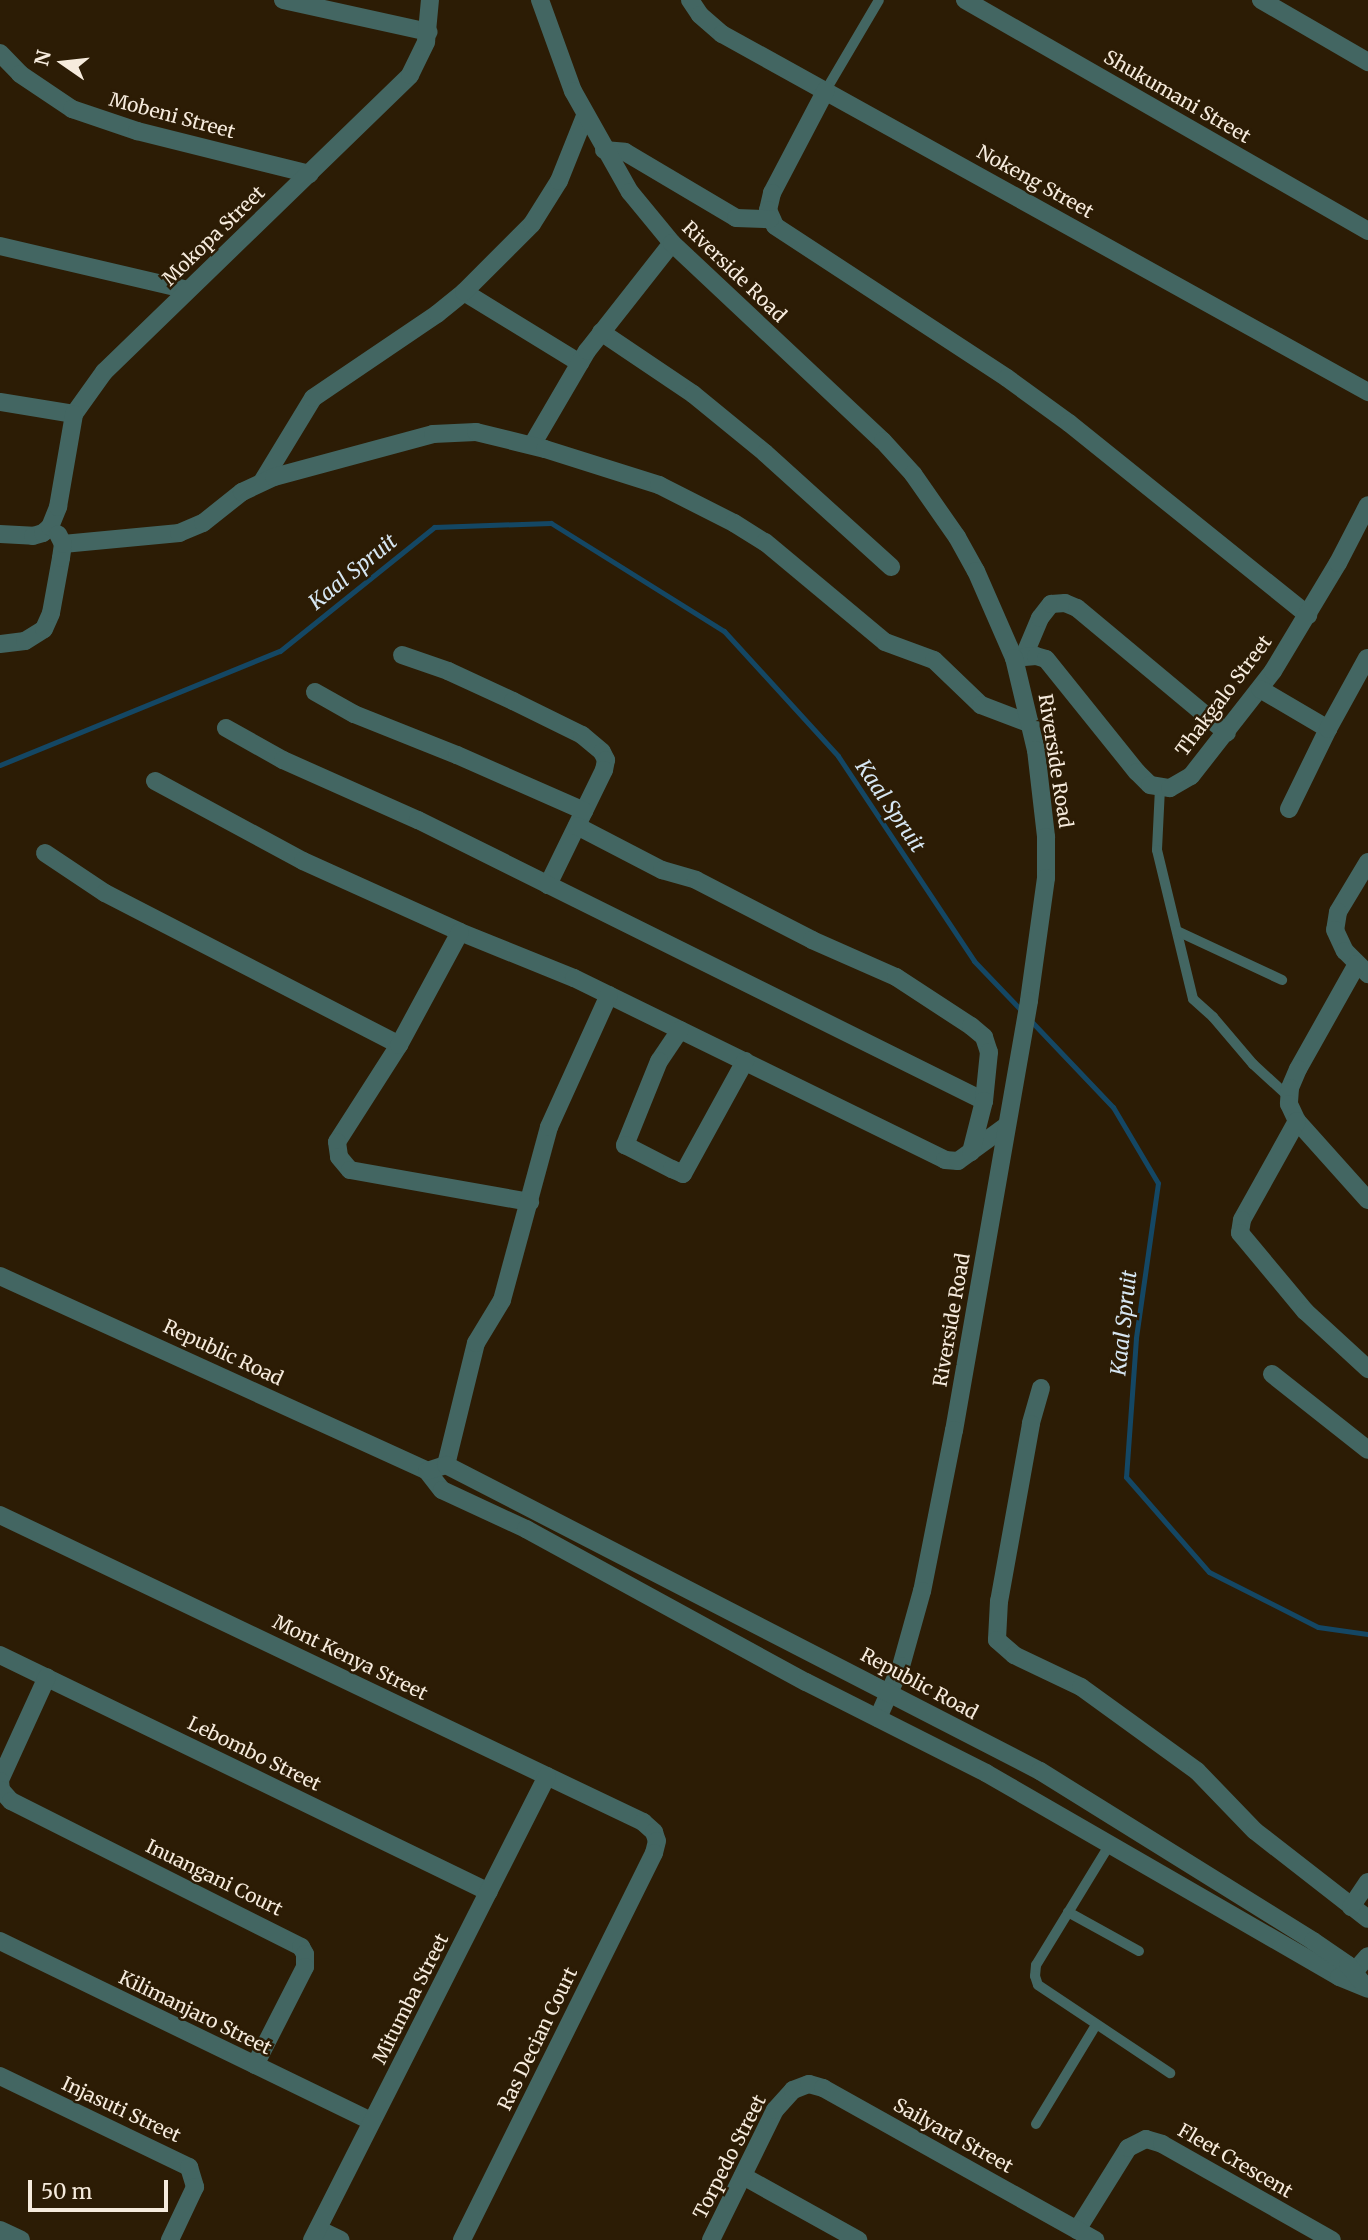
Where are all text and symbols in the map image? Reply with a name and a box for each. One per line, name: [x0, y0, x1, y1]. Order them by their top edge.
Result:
north arrow: [28, 28, 98, 98]
street label: Shukumani Street: [1100, 46, 1254, 148]
text: N: [29, 48, 56, 68]
street label: Mobeni Street: [107, 88, 237, 144]
street label: Nokeng Street: [973, 141, 1097, 223]
street label: Mokopa Street: [158, 182, 270, 290]
street label: Riverside Road: [677, 217, 791, 327]
water label: Kaal Spruit: [304, 529, 402, 615]
street label: Thakgalo Street: [1171, 631, 1277, 761]
street label: Riverside Road: [1033, 692, 1077, 830]
water label: Kaal Spruit: [850, 755, 930, 857]
street label: Riverside Road: [929, 1251, 975, 1389]
water label: Kaal Spruit: [1106, 1269, 1142, 1377]
street label: Republic Road: [159, 1315, 287, 1391]
street label: Mont Kenya Street: [269, 1611, 431, 1705]
street label: Republic Road: [856, 1644, 982, 1724]
street label: Lebombo Street: [184, 1712, 324, 1796]
street label: Inuangani Court: [142, 1835, 286, 1921]
street label: Mitumba Street: [368, 1930, 454, 2068]
street label: Ras Decian Court: [493, 1964, 583, 2114]
street label: Kilimanjaro Street: [115, 1966, 275, 2060]
street label: Injasuti Street: [58, 2073, 184, 2147]
street label: Torpedo Street: [689, 2091, 771, 2223]
street label: Sailyard Street: [889, 2094, 1017, 2178]
street label: Fleet Crescent: [1174, 2119, 1296, 2203]
scale bar: [32, 2166, 172, 2210]
text: 50 m: [41, 2178, 92, 2205]

